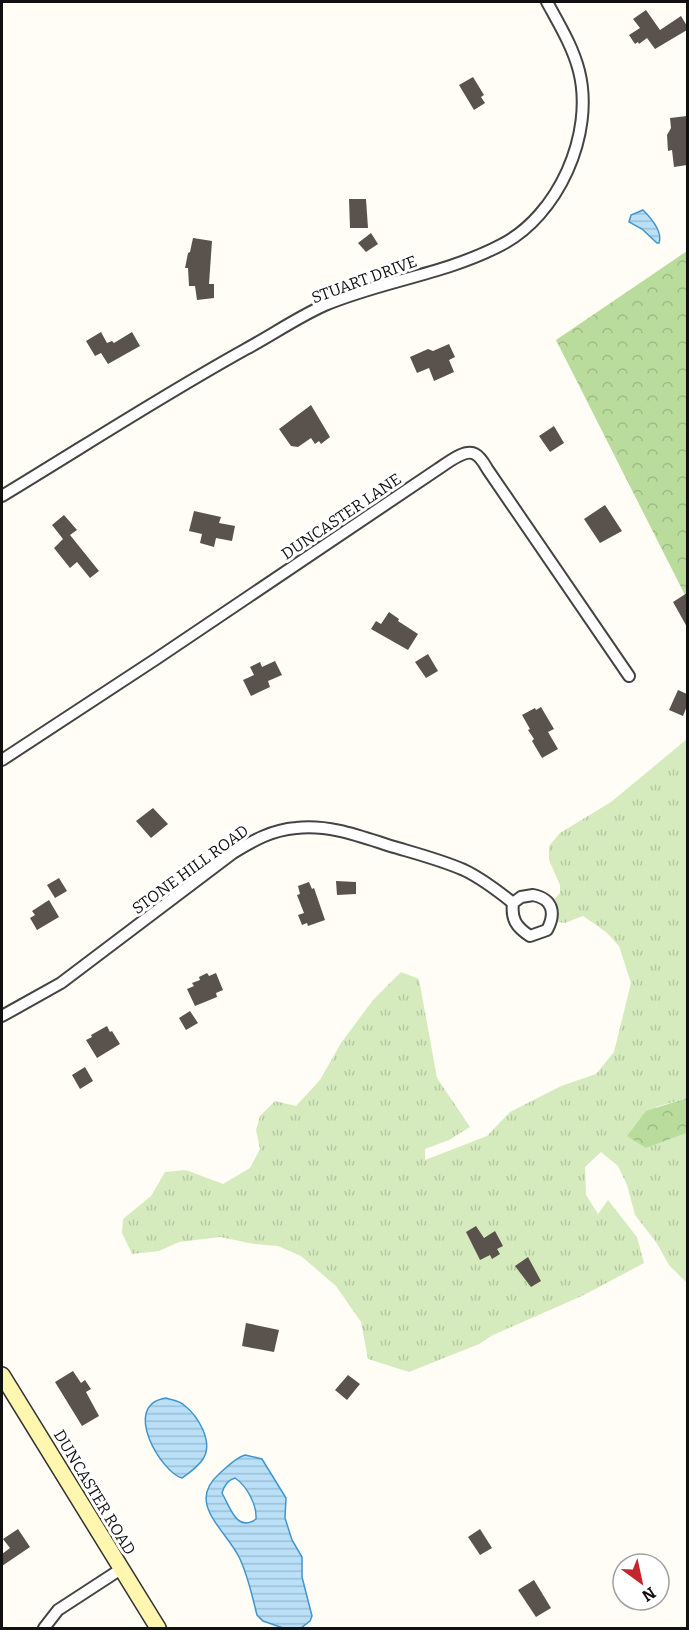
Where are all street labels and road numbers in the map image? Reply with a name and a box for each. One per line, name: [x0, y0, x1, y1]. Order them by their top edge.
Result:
street label: STUART DRIVE: [309, 252, 419, 307]
street label: DUNCASTER LANE: [278, 469, 405, 564]
street label: STONE HILL ROAD: [128, 821, 252, 918]
street label: DUNCASTER ROAD: [50, 1426, 139, 1558]

